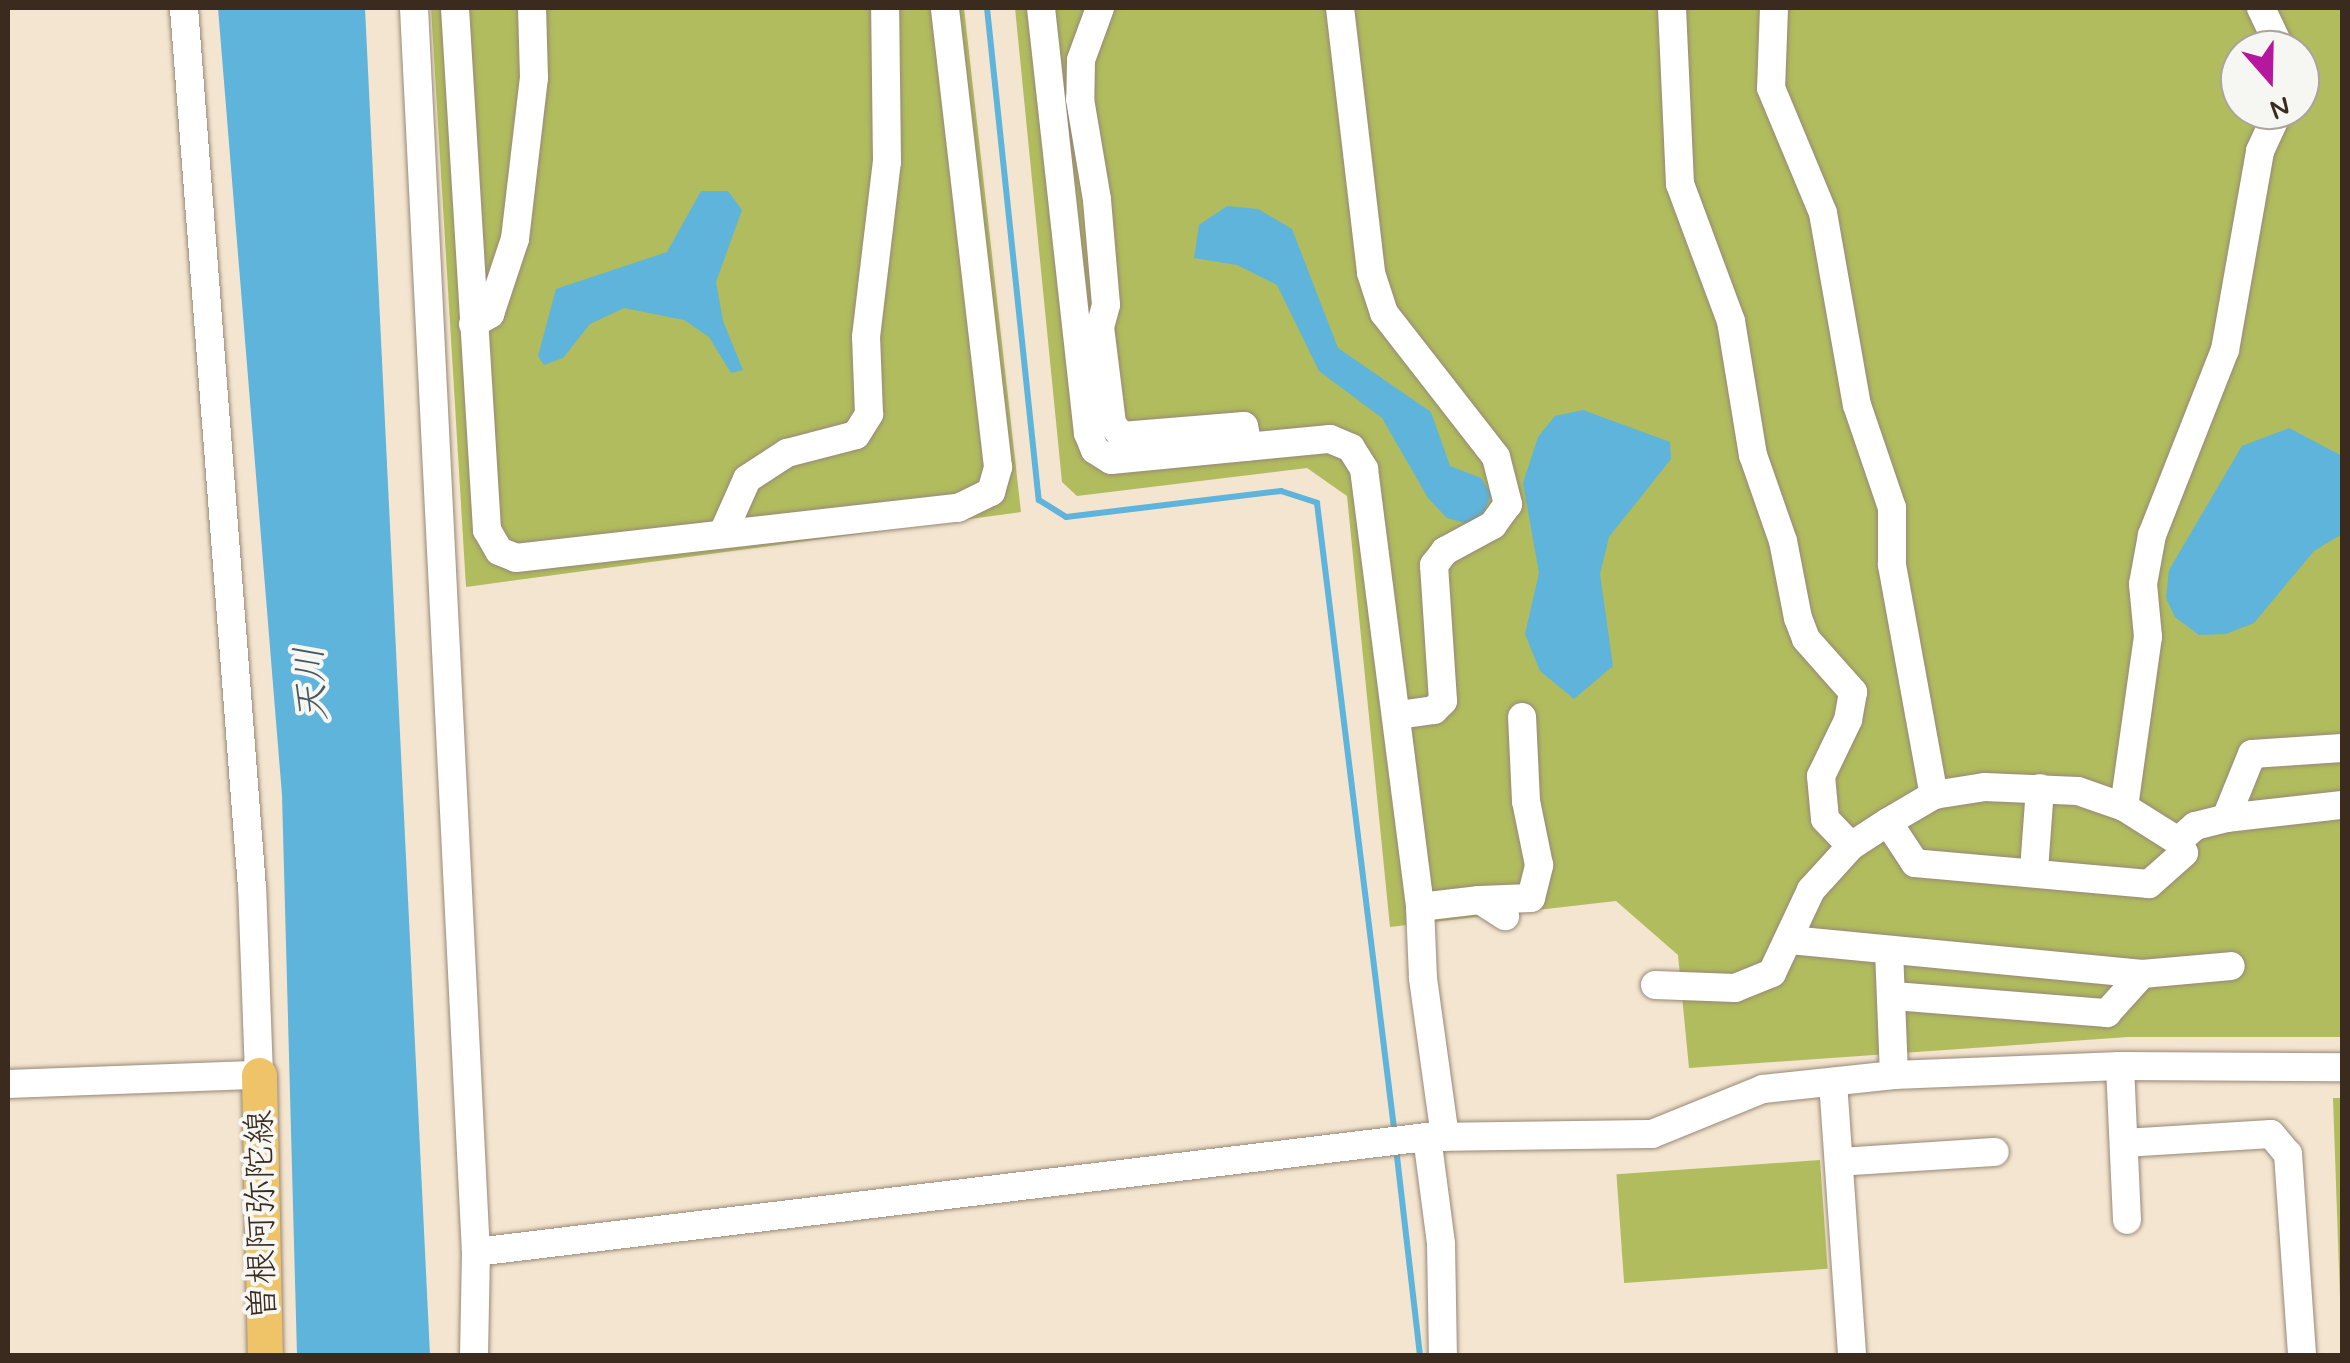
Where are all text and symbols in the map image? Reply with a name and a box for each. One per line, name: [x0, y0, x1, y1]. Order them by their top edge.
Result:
north arrow: [2220, 30, 2320, 130]
text: N: [2265, 86, 2295, 127]
water label: 天川: [288, 645, 338, 723]
street label: 曽根阿弥陀線: [239, 1110, 285, 1320]

